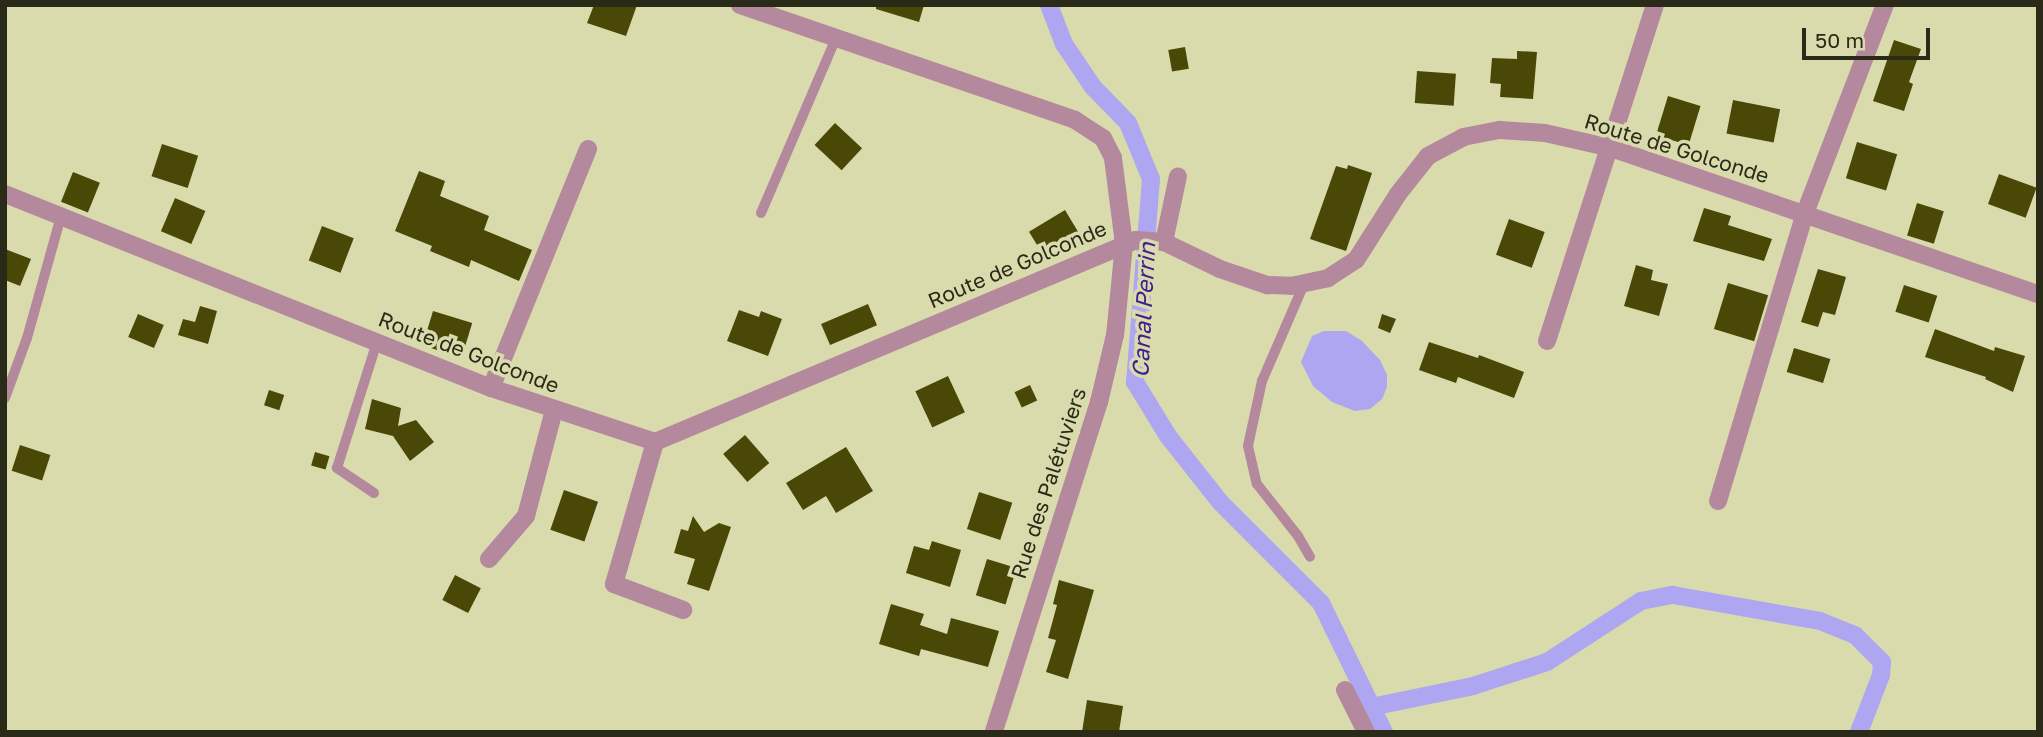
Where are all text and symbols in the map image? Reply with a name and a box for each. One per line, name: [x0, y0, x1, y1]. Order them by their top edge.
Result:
scale bar: [1805, 14, 1933, 58]
text: 50 m: [1815, 27, 1864, 53]
street label: Route de Golconde: [1582, 108, 1772, 188]
street label: Route de Golconde: [924, 215, 1110, 313]
water label: Canal Perrin: [1126, 242, 1160, 378]
street label: Route de Golconde: [375, 306, 563, 398]
street label: Rue des Palétuviers: [1005, 384, 1091, 582]

